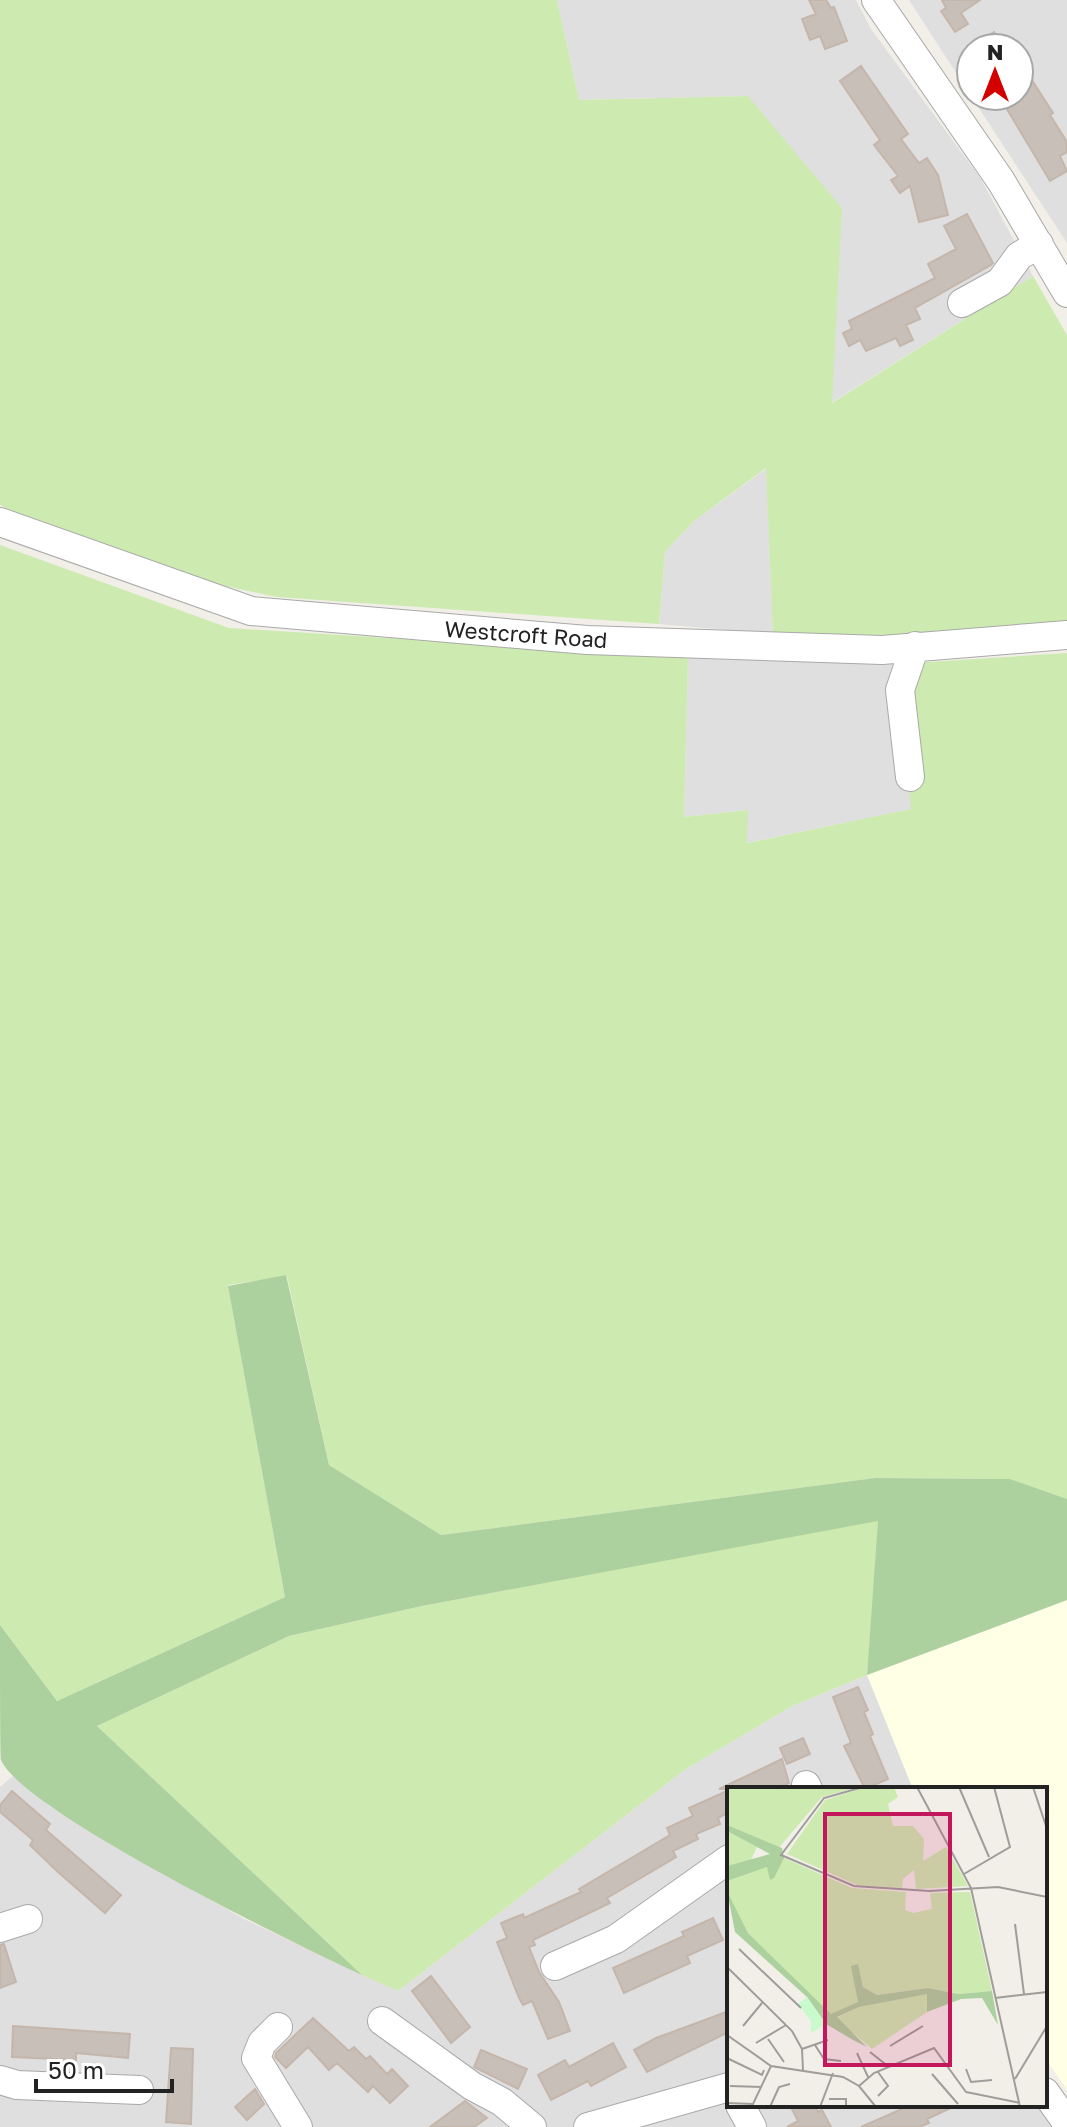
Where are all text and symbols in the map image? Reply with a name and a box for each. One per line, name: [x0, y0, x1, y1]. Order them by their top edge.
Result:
north arrow: [955, 32, 1035, 112]
text: N: [987, 38, 1003, 65]
street label: Westcroft Road: [444, 615, 608, 653]
inset map: [727, 1787, 1047, 2107]
scale bar: [36, 2043, 172, 2093]
text: 50 m: [48, 2055, 104, 2084]

